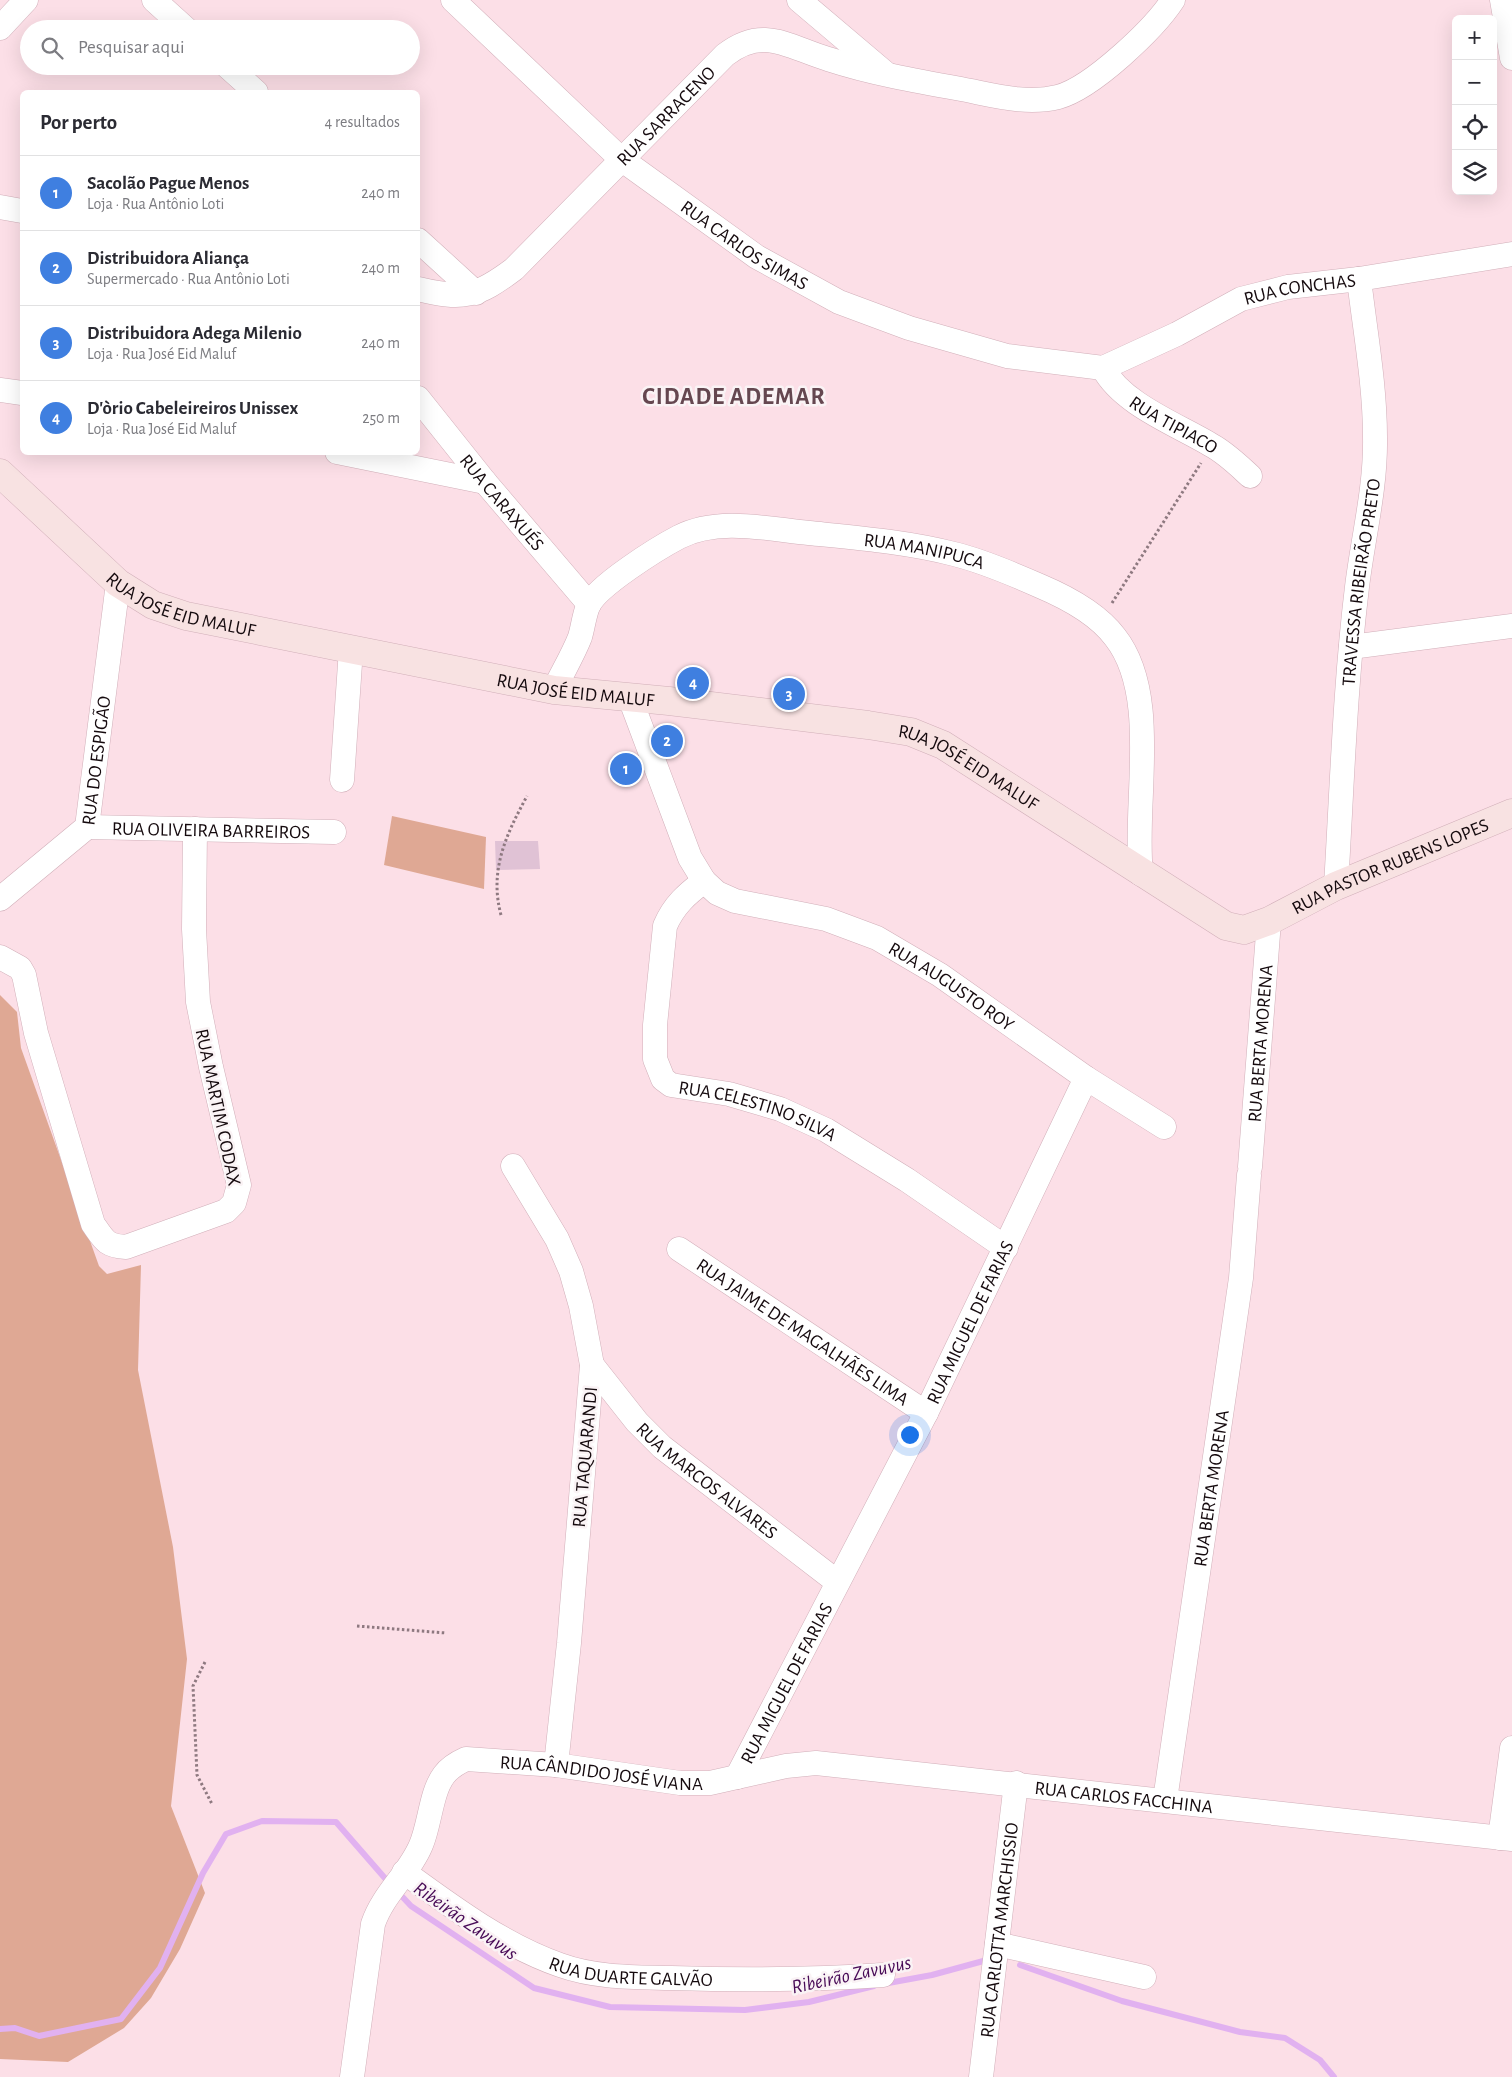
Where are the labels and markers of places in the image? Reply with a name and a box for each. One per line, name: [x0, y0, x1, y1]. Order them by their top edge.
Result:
pin: 4: [677, 664, 709, 702]
pin: 3: [773, 675, 805, 713]
pin: 2: [651, 722, 683, 760]
pin: 1: [610, 750, 642, 788]

